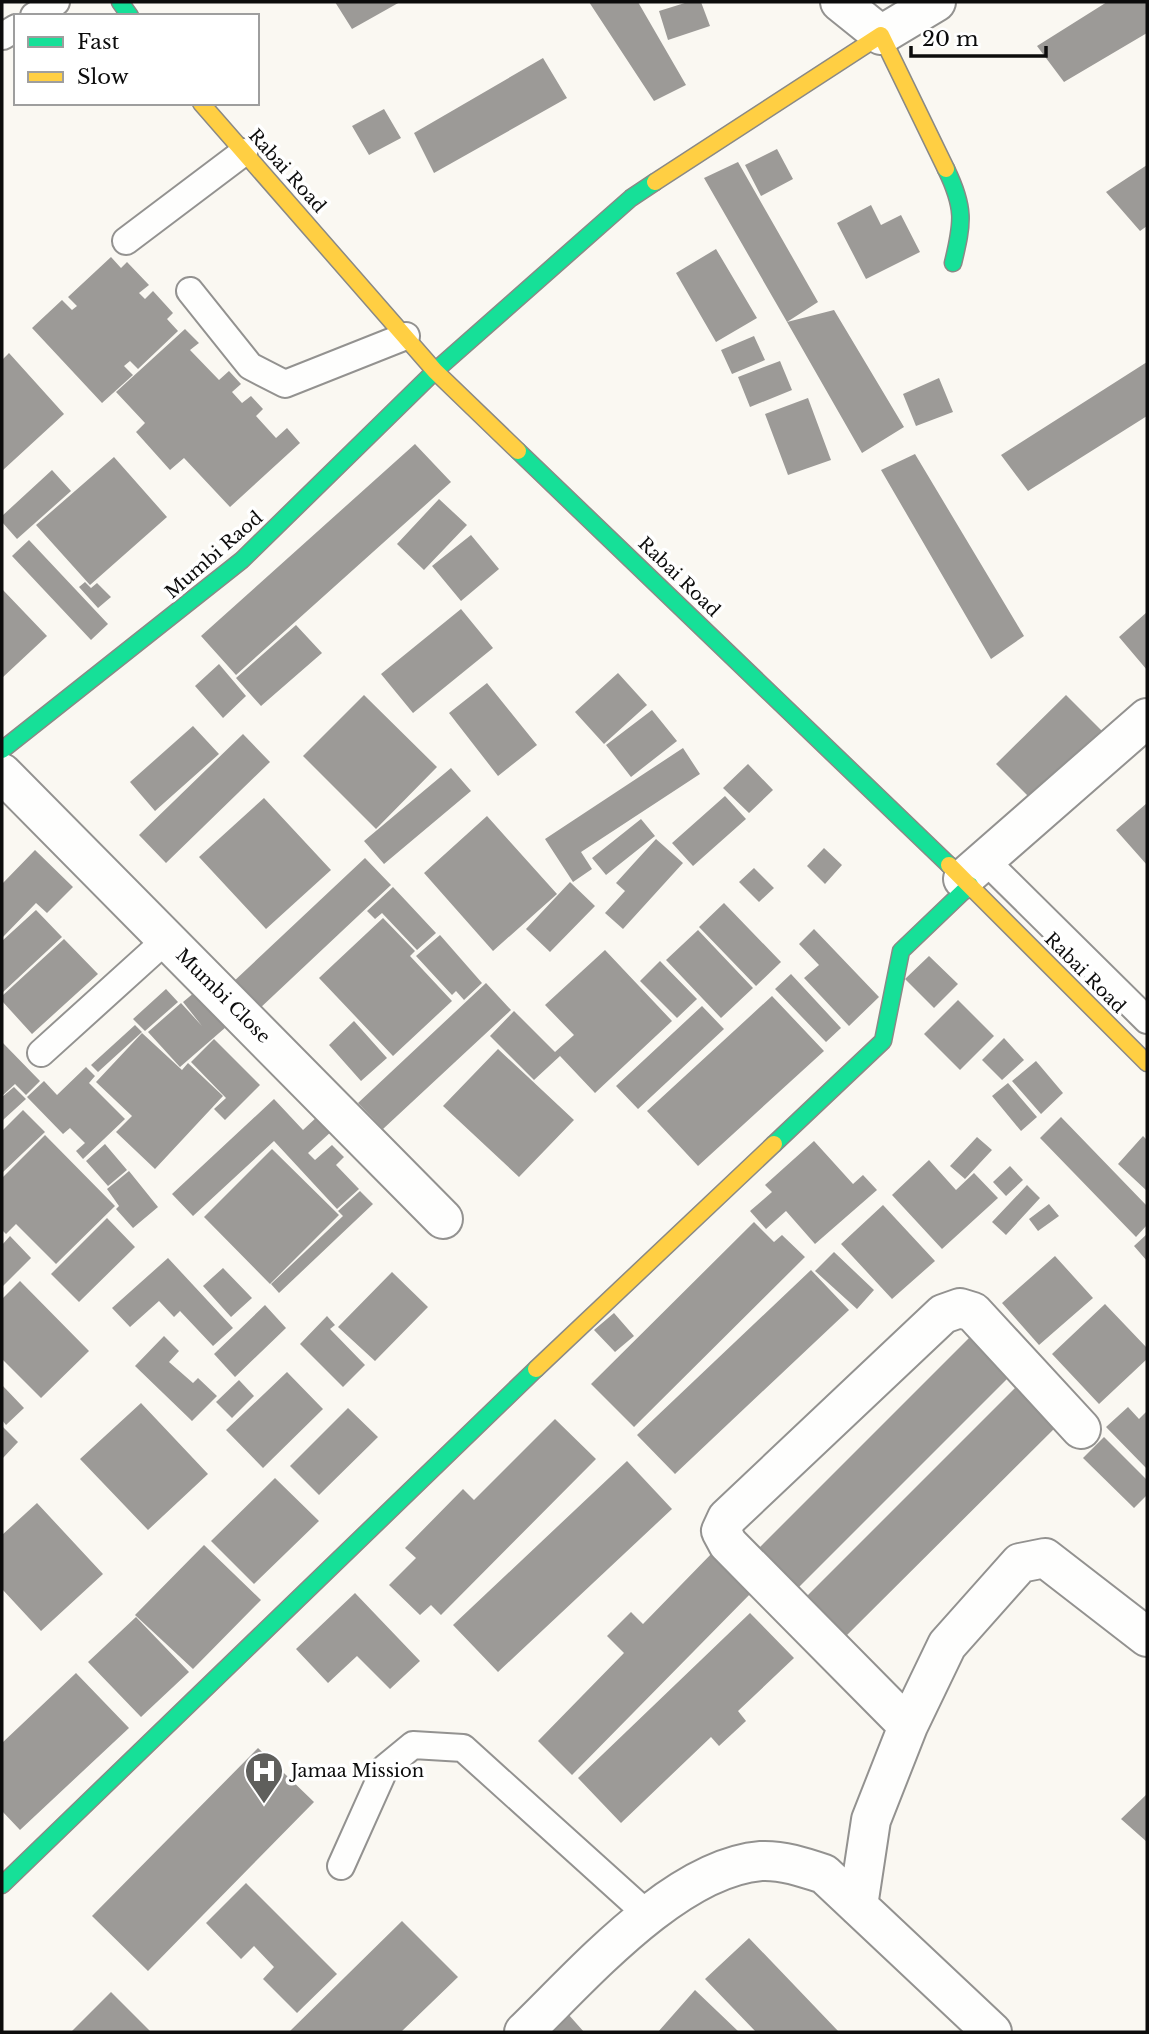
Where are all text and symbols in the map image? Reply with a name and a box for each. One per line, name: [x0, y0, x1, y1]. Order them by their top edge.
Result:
legend: [14, 14, 259, 105]
scale bar: [911, 14, 1046, 58]
text: 20 m: [922, 26, 979, 52]
text: Fast: [77, 29, 119, 55]
text: Slow: [77, 64, 129, 90]
street label: Rabai Road: [244, 125, 330, 217]
street label: Mumbi Raod: [161, 507, 267, 603]
street label: Rabai Road: [634, 533, 724, 621]
street label: Rabai Road: [1040, 928, 1130, 1018]
street label: Mumbi Close: [171, 944, 275, 1048]
hospital icon: Jamaa Mission: [243, 1750, 285, 1805]
place label: Jamaa Mission: [289, 1760, 424, 1782]

